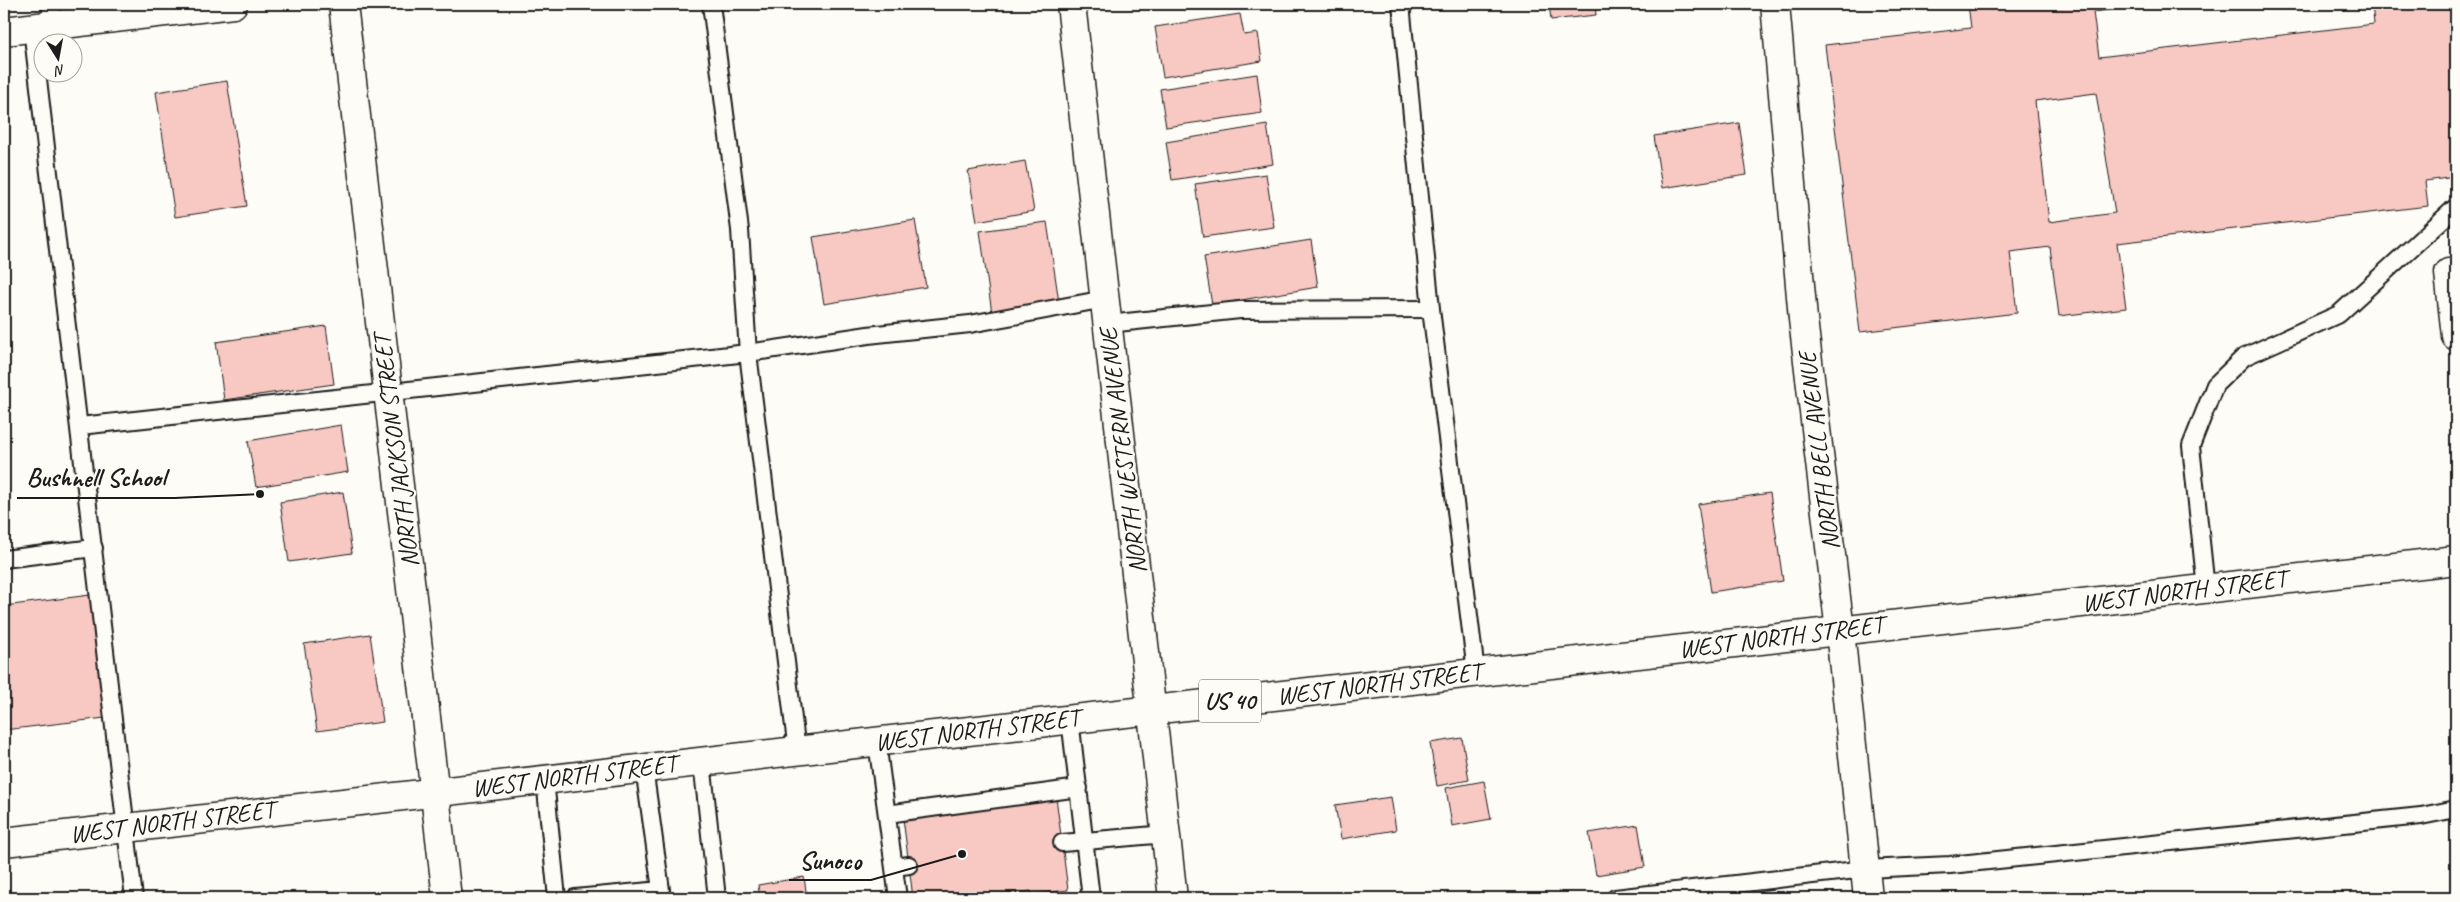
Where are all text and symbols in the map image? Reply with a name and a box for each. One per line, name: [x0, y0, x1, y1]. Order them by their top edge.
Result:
north arrow: [32, 32, 82, 82]
text: N: [52, 61, 66, 80]
street label: NORTH WESTERN AVENUE: [1092, 324, 1154, 576]
street label: NORTH JACKSON STREET: [365, 327, 426, 569]
street label: NORTH BELL AVENUE: [1791, 347, 1847, 552]
callout: Bushnell School: [17, 457, 175, 498]
text: Bushnell School: [26, 461, 170, 494]
street label: WEST NORTH STREET: [2080, 562, 2294, 619]
street label: WEST NORTH STREET: [1677, 608, 1891, 665]
street label: WEST NORTH STREET: [1275, 655, 1489, 712]
road number: US 40: [1199, 679, 1261, 722]
street label: WEST NORTH STREET: [873, 701, 1087, 758]
street label: WEST NORTH STREET: [470, 747, 684, 804]
street label: WEST NORTH STREET: [68, 793, 282, 850]
callout: Sunoco: [789, 839, 871, 880]
text: Sunoco: [799, 844, 863, 877]

